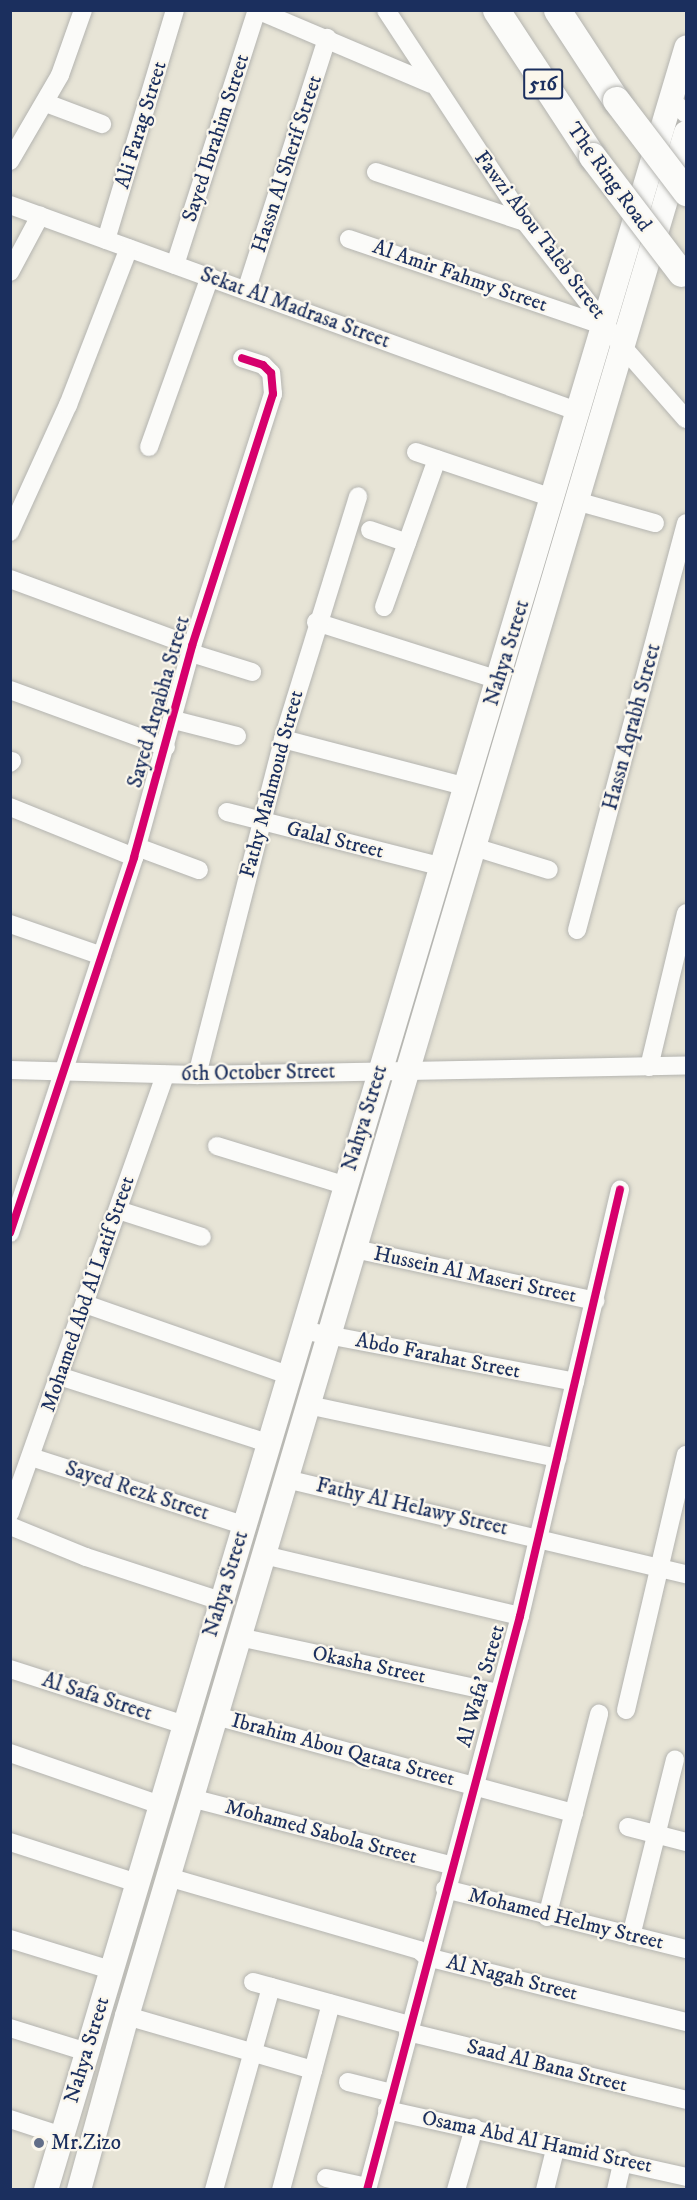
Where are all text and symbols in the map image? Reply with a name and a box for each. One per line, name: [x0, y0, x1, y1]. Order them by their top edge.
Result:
street label: Sayed Ibrahim Street: [177, 51, 255, 225]
street label: Ali Farag Street: [110, 58, 172, 192]
road number: 516: [522, 67, 564, 101]
street label: Hassn Al Sherif Street: [246, 72, 328, 256]
street label: The Ring Road: [561, 118, 657, 236]
street label: Fawzi Abou Taleb Street: [469, 146, 611, 324]
street label: Al Amir Fahmy Street: [369, 234, 551, 318]
street label: Sekat Al Madrasa Street: [197, 262, 393, 354]
street label: Nahya Street: [479, 597, 535, 709]
street label: Sayed Arqabha Street: [122, 613, 196, 791]
street label: Hassn Aqrabh Street: [598, 641, 666, 813]
street label: Fathy Mahmoud Street: [235, 688, 309, 880]
street label: Galal Street: [284, 816, 386, 864]
street label: 6th October Street: [181, 1059, 335, 1087]
street label: Nahya Street: [337, 1062, 393, 1174]
street label: Mohamed Abd Al Latif Street: [36, 1173, 140, 1415]
street label: Hussein Al Maseri Street: [371, 1241, 579, 1309]
street label: Abdo Farahat Street: [354, 1328, 522, 1384]
street label: Sayed Rezk Street: [62, 1456, 212, 1526]
street label: Fathy Al Helawy Street: [314, 1473, 510, 1541]
street label: Nahya Street: [198, 1528, 254, 1640]
street label: Al Wafa' Street: [452, 1622, 510, 1750]
street label: Okasha Street: [310, 1641, 428, 1689]
street label: Al Safa Street: [39, 1667, 155, 1727]
street label: Ibrahim Abou Qatata Street: [229, 1708, 457, 1792]
street label: Mohamed Sabola Street: [222, 1794, 420, 1870]
street label: Mohamed Helmy Street: [466, 1883, 666, 1955]
street label: Al Nagah Street: [444, 1950, 580, 2006]
street label: Nahya Street: [59, 1994, 115, 2106]
street label: Saad Al Bana Street: [464, 2034, 630, 2098]
street label: Osama Abd Al Hamid Street: [420, 2105, 654, 2179]
place label: Mr.Zizo: [51, 2130, 121, 2156]
marker: Mr.Zizo: [32, 2136, 46, 2150]

